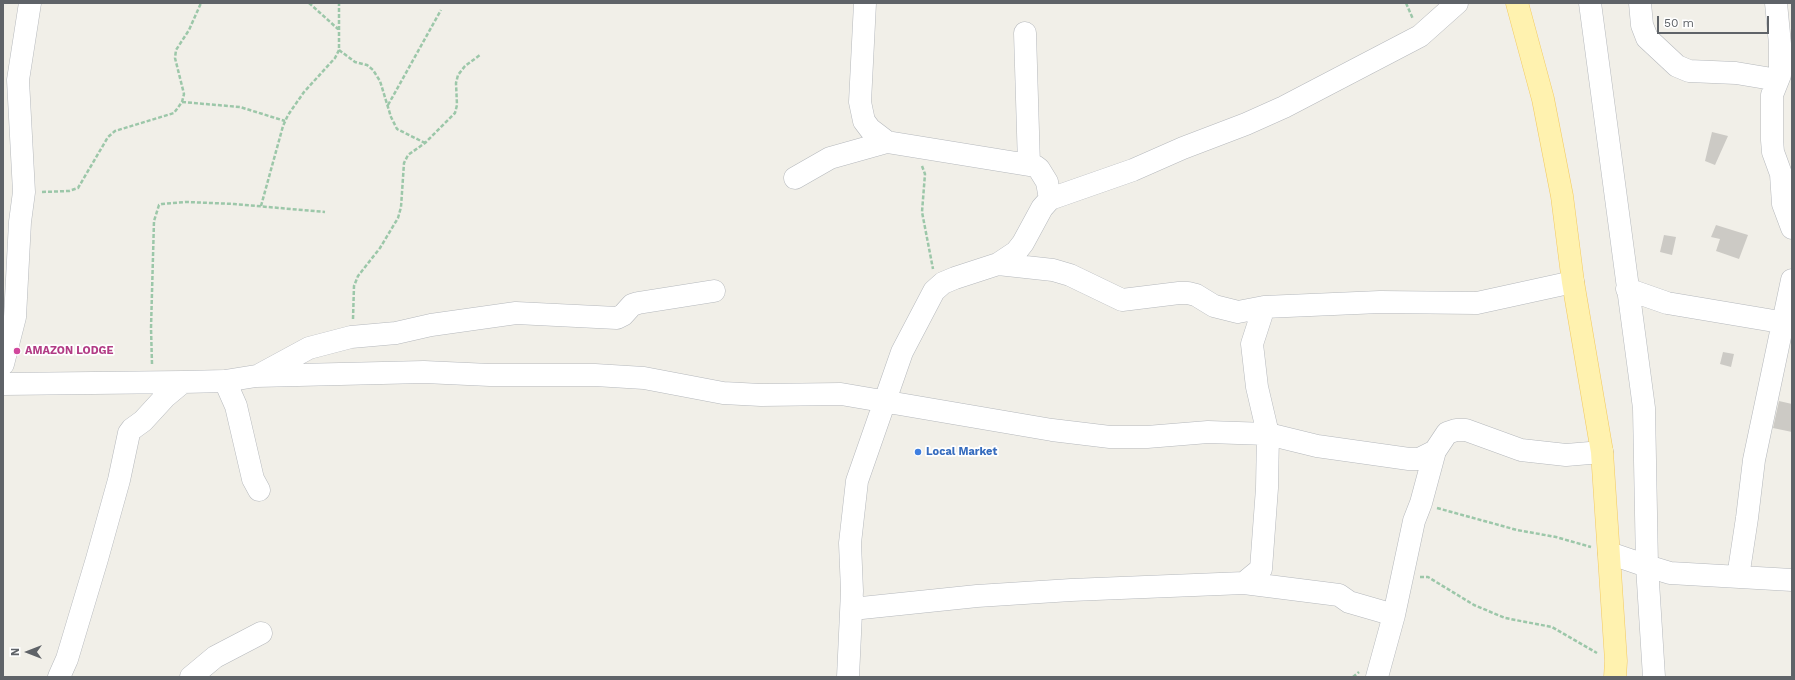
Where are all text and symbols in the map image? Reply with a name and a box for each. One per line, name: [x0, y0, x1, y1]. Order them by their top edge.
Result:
scale bar: [1659, 8, 1771, 34]
text: 50 m: [1664, 16, 1694, 30]
place label: AMAZON LODGE: [25, 344, 114, 358]
marker: AMAZON LODGE: [12, 346, 22, 356]
place label: Local Market: [926, 445, 997, 459]
marker: Local Market: [913, 447, 923, 457]
north arrow: [8, 632, 48, 672]
text: N: [9, 648, 22, 656]

